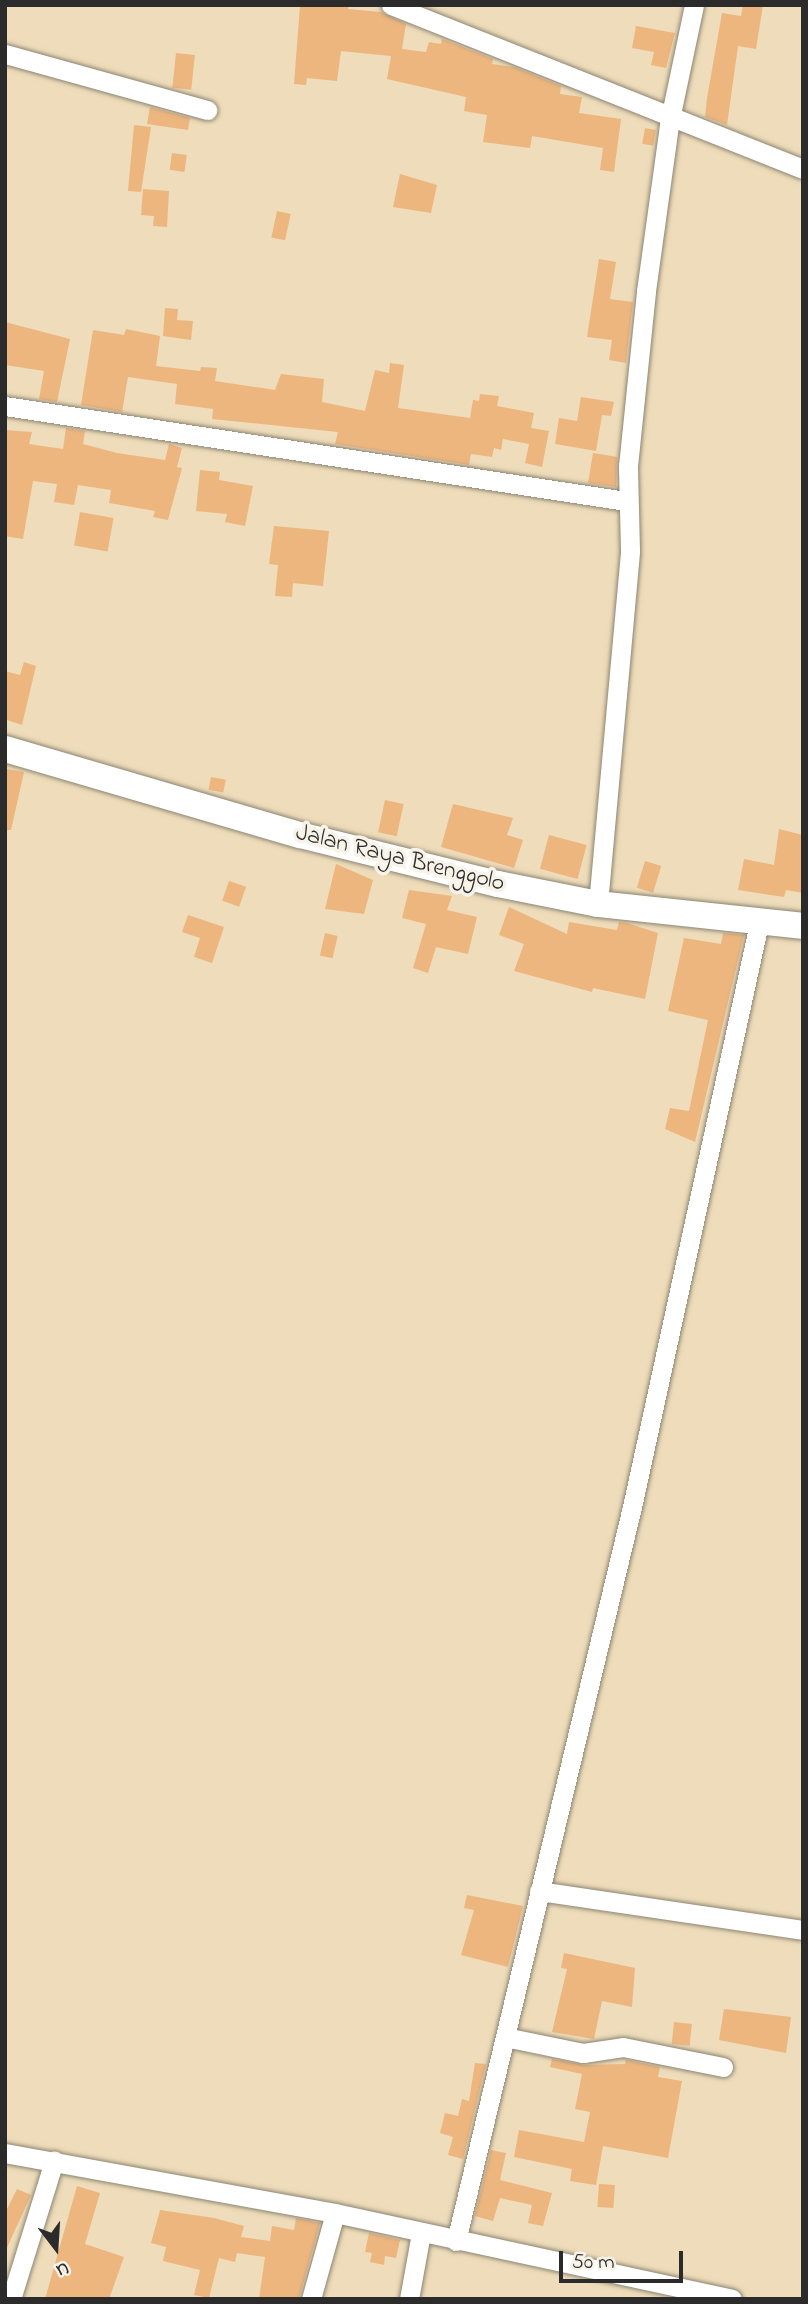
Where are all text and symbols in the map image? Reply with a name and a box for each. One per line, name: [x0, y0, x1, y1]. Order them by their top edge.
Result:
street label: Jalan Raya Brenggolo: [293, 819, 507, 899]
north arrow: [21, 2213, 91, 2283]
scale bar: [563, 2238, 687, 2282]
text: 50 m: [572, 2248, 615, 2278]
text: U: [53, 2254, 72, 2283]

